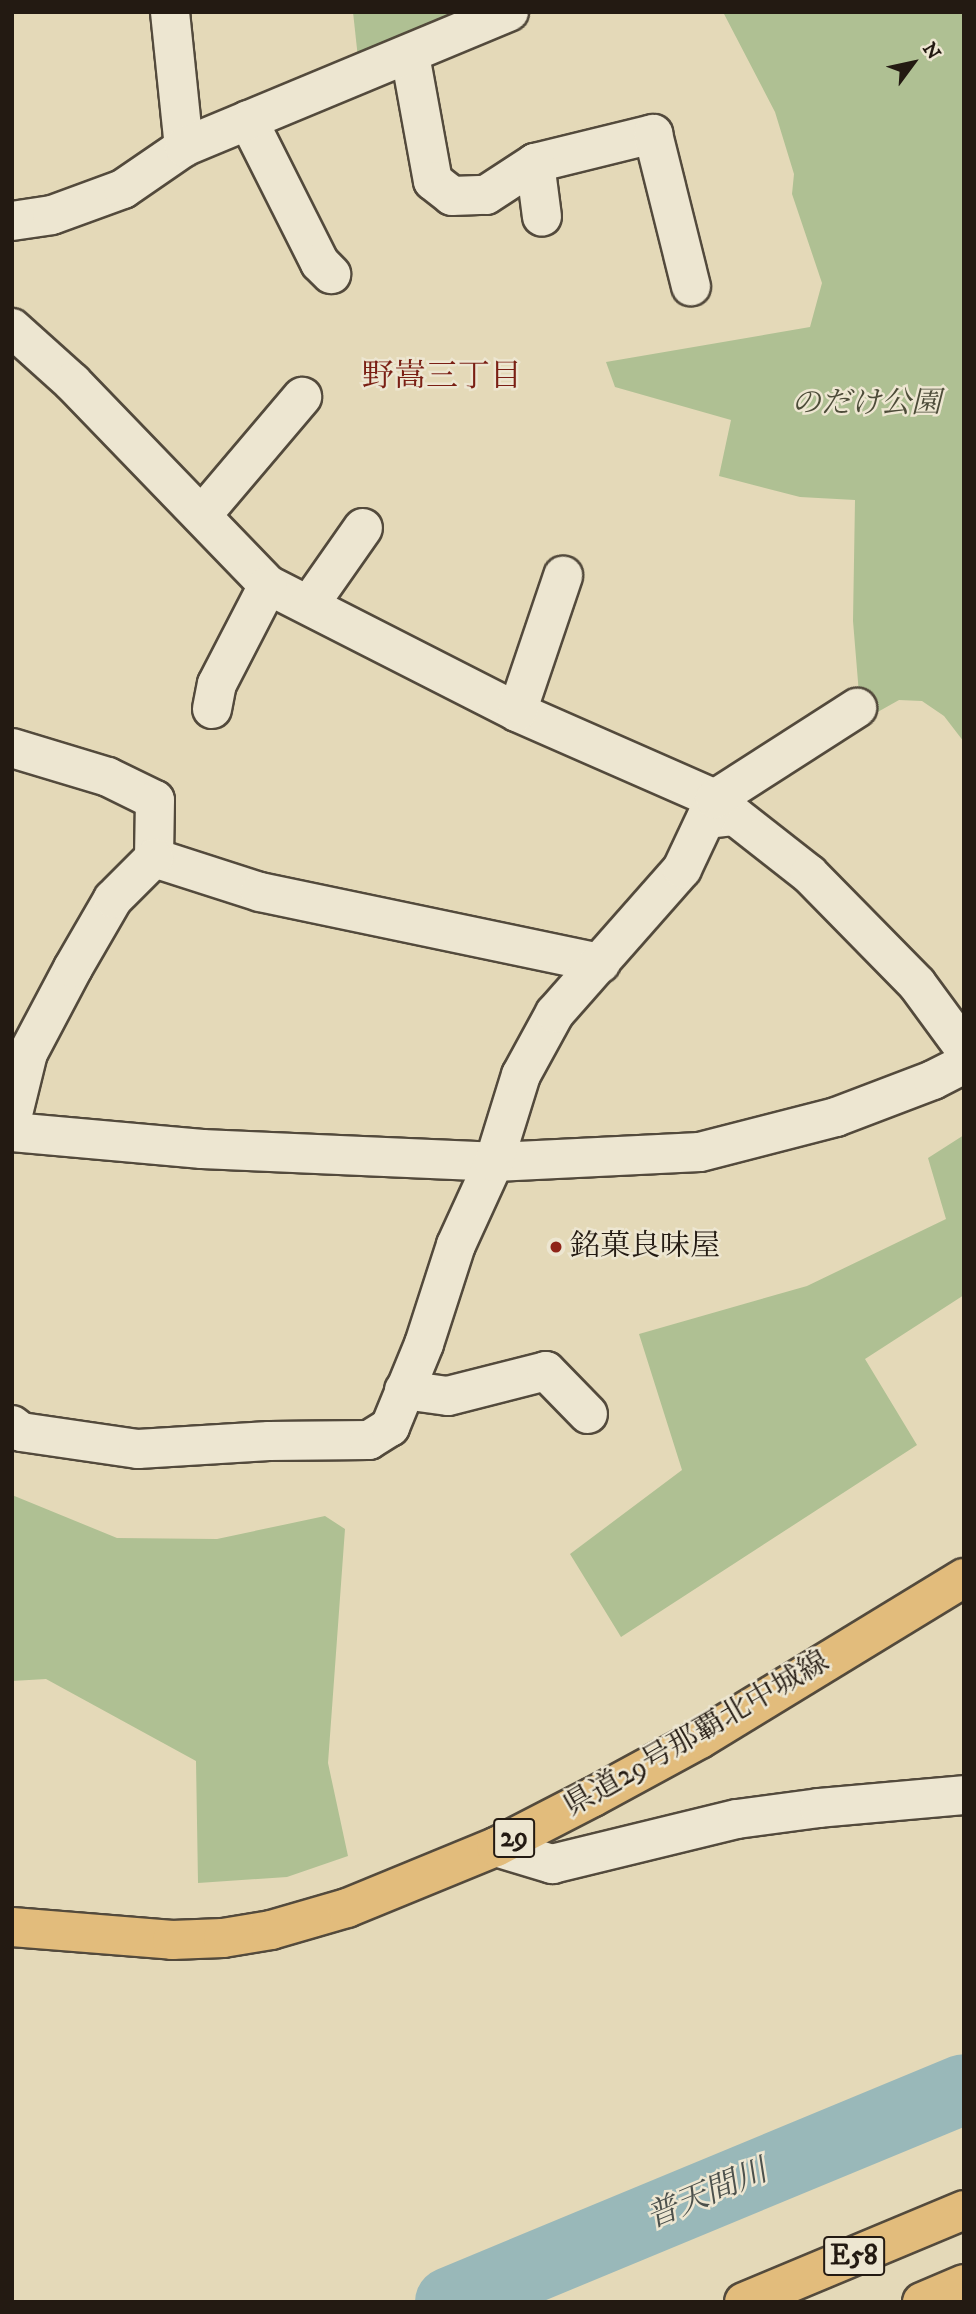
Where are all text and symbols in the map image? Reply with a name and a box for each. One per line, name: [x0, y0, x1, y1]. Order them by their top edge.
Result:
north arrow: [878, 28, 948, 98]
text: N: [917, 38, 945, 64]
district label: 野嵩三丁目: [362, 358, 522, 396]
park label: のだけ公園: [791, 386, 941, 422]
place label: 銘菓良味屋: [570, 1229, 720, 1265]
marker: 銘菓良味屋: [548, 1239, 564, 1255]
street label: 県道29号那覇北中城線: [558, 1644, 836, 1826]
road number: 29: [493, 1814, 535, 1862]
water label: 普天間川: [641, 2152, 773, 2238]
road number: E58: [822, 2232, 886, 2280]

